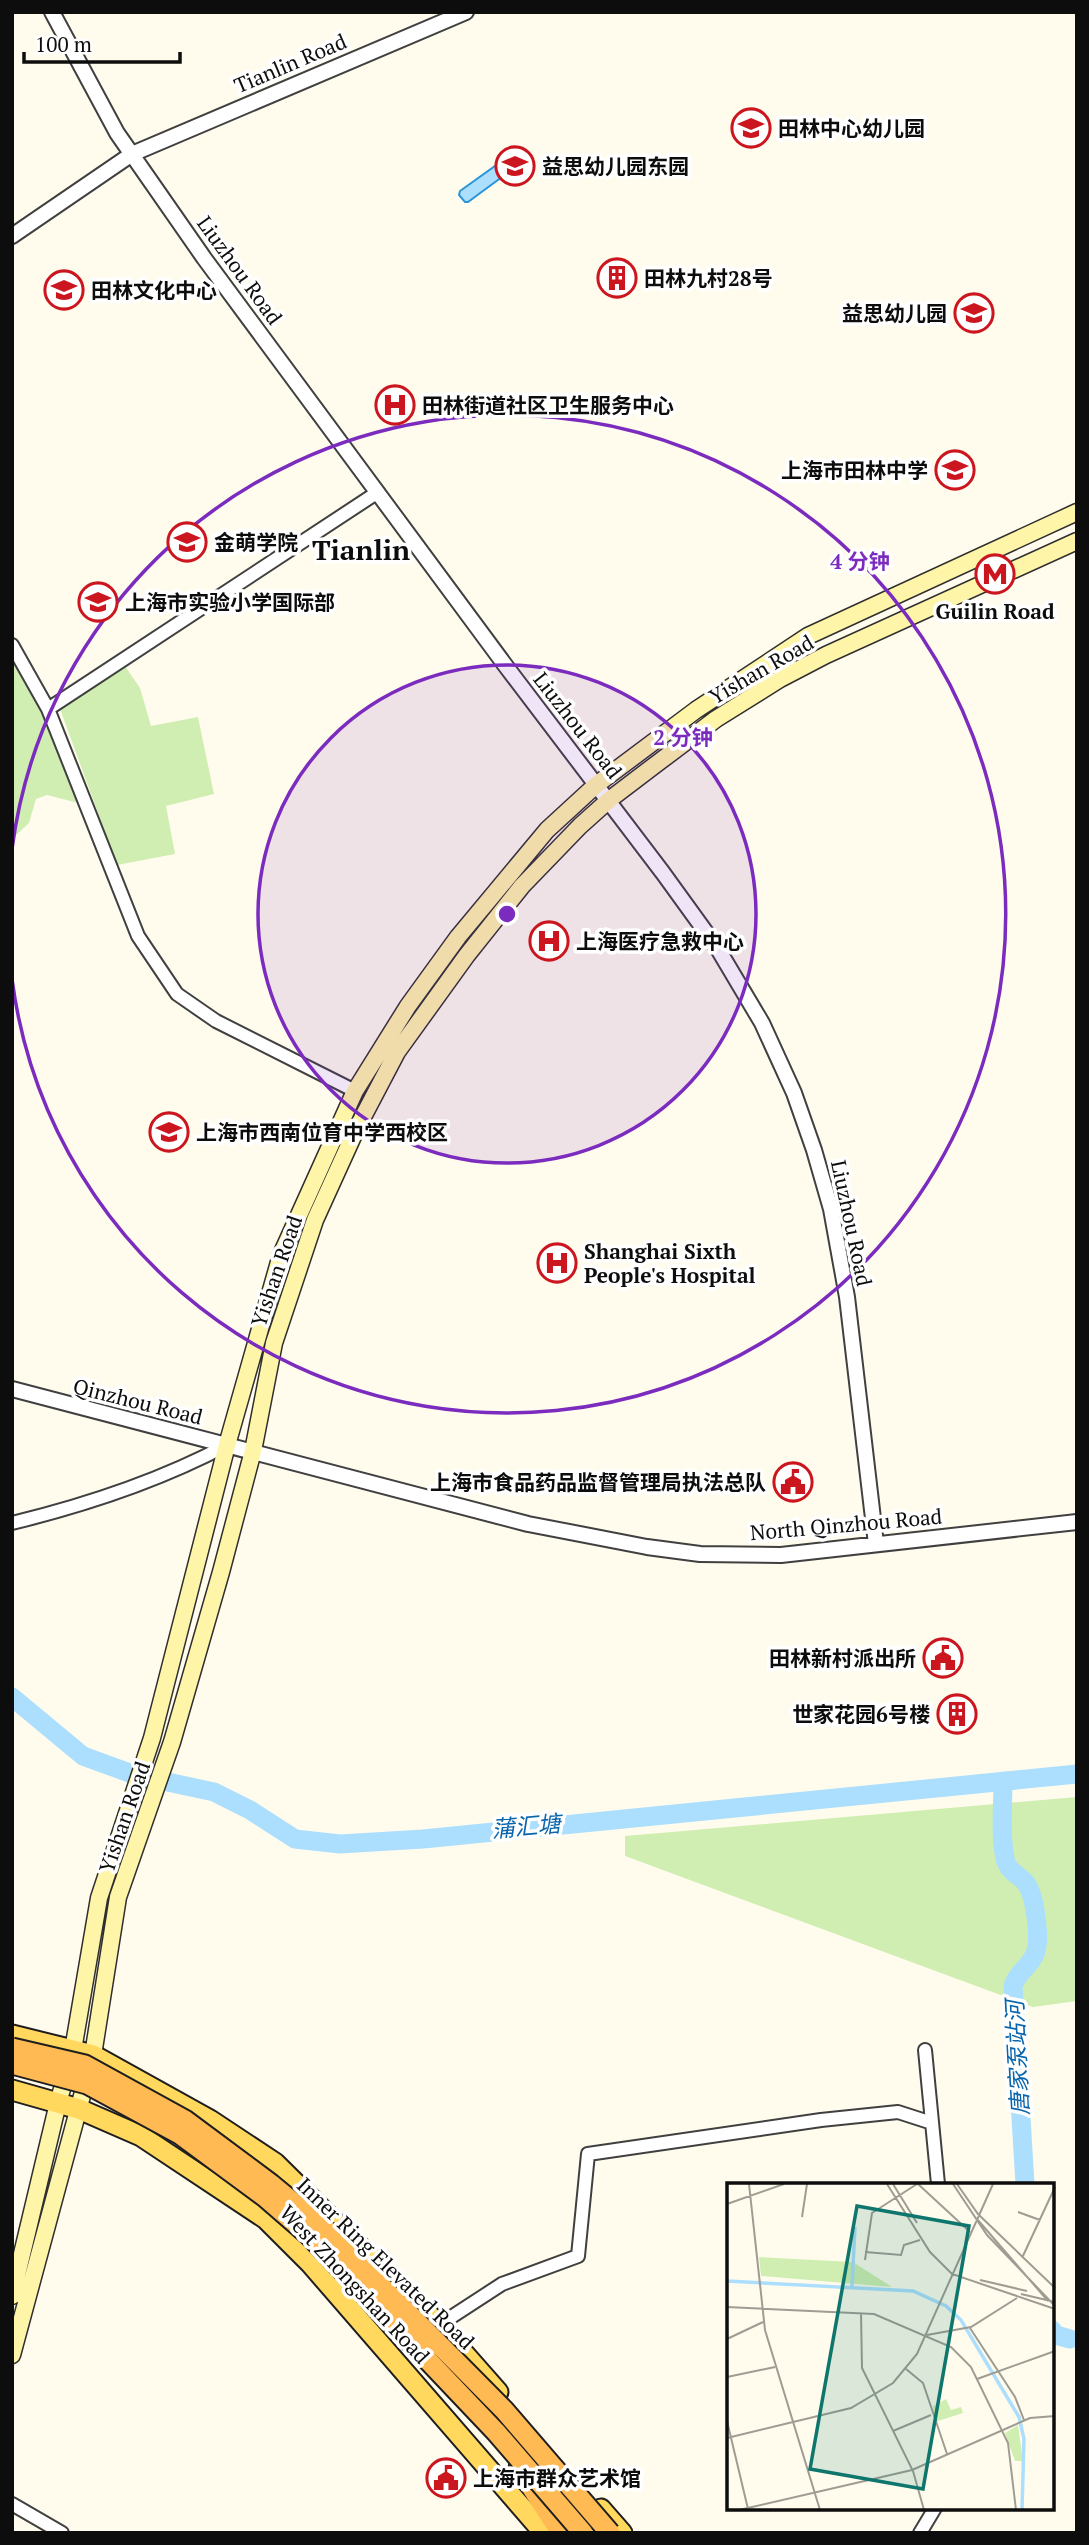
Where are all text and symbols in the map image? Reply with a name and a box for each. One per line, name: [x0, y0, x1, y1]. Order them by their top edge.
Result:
scale bar: [24, 21, 180, 65]
street label: Tianlin Road: [230, 27, 351, 99]
text: 100 m: [35, 30, 92, 58]
school or university icon: 田林中心幼儿园: [730, 107, 772, 149]
place label: 田林中心幼儿园: [778, 114, 925, 142]
school or university icon: 益思幼儿园东园: [494, 145, 536, 187]
place label: 益思幼儿园东园: [542, 152, 689, 180]
street label: Liuzhou Road: [191, 210, 289, 330]
building icon: 田林九村28号: [596, 257, 638, 299]
place label: 田林九村28号: [644, 264, 773, 292]
school or university icon: 田林文化中心: [43, 269, 85, 311]
place label: 田林文化中心: [91, 276, 217, 304]
school or university icon: 益思幼儿园: [953, 292, 995, 334]
place label: 益思幼儿园: [842, 299, 947, 327]
hospital icon: 田林街道社区卫生服务中心: [374, 384, 416, 426]
place label: 田林街道社区卫生服务中心: [422, 391, 674, 419]
school or university icon: 上海市田林中学: [934, 449, 976, 491]
place label: 上海市田林中学: [781, 456, 928, 484]
school or university icon: 金萌学院: [166, 521, 208, 563]
place label: 金萌学院: [214, 528, 298, 556]
district label: Tianlin: [312, 531, 410, 568]
text: 4 分钟: [830, 547, 890, 575]
metro station icon: Guilin Road: [974, 553, 1016, 595]
school or university icon: 上海市实验小学国际部: [77, 581, 119, 623]
place label: 上海市实验小学国际部: [125, 588, 335, 616]
place label: Guilin Road: [936, 597, 1055, 625]
street label: Yishan Road: [704, 628, 819, 710]
street label: Liuzhou Road: [528, 666, 629, 784]
text: 2 分钟: [653, 723, 713, 751]
centre of rings: [495, 902, 519, 926]
hospital icon: 上海医疗急救中心: [528, 920, 570, 962]
place label: 上海医疗急救中心: [576, 927, 744, 955]
school or university icon: 上海市西南位育中学西校区: [148, 1111, 190, 1153]
place label: 上海市西南位育中学西校区: [196, 1118, 448, 1146]
street label: Liuzhou Road: [825, 1157, 879, 1289]
street label: Yishan Road: [244, 1211, 308, 1331]
place label: Shanghai Sixth People's Hospital: [584, 1237, 756, 1289]
hospital icon: Shanghai Sixth People's Hospital: [536, 1242, 578, 1284]
street label: Qinzhou Road: [70, 1371, 206, 1431]
public building icon: 上海市食品药品监督管理局执法总队: [772, 1461, 814, 1503]
place label: 上海市食品药品监督管理局执法总队: [430, 1468, 766, 1496]
street label: North Qinzhou Road: [749, 1502, 944, 1546]
public building icon: 田林新村派出所: [922, 1637, 964, 1679]
place label: 田林新村派出所: [769, 1644, 916, 1672]
building icon: 世家花园6号楼: [936, 1693, 978, 1735]
place label: 世家花园6号楼: [792, 1700, 930, 1728]
street label: Yishan Road: [92, 1757, 156, 1877]
water label: 蒲汇塘: [490, 1807, 566, 1844]
water label: 唐家泵站河: [998, 1996, 1035, 2116]
street label: Inner Ring Elevated Road: [291, 2171, 481, 2355]
inset map: [727, 2183, 1054, 2510]
street label: West Zhongshan Road: [274, 2199, 436, 2370]
public building icon: 上海市群众艺术馆: [425, 2457, 467, 2499]
place label: 上海市群众艺术馆: [473, 2464, 641, 2492]

